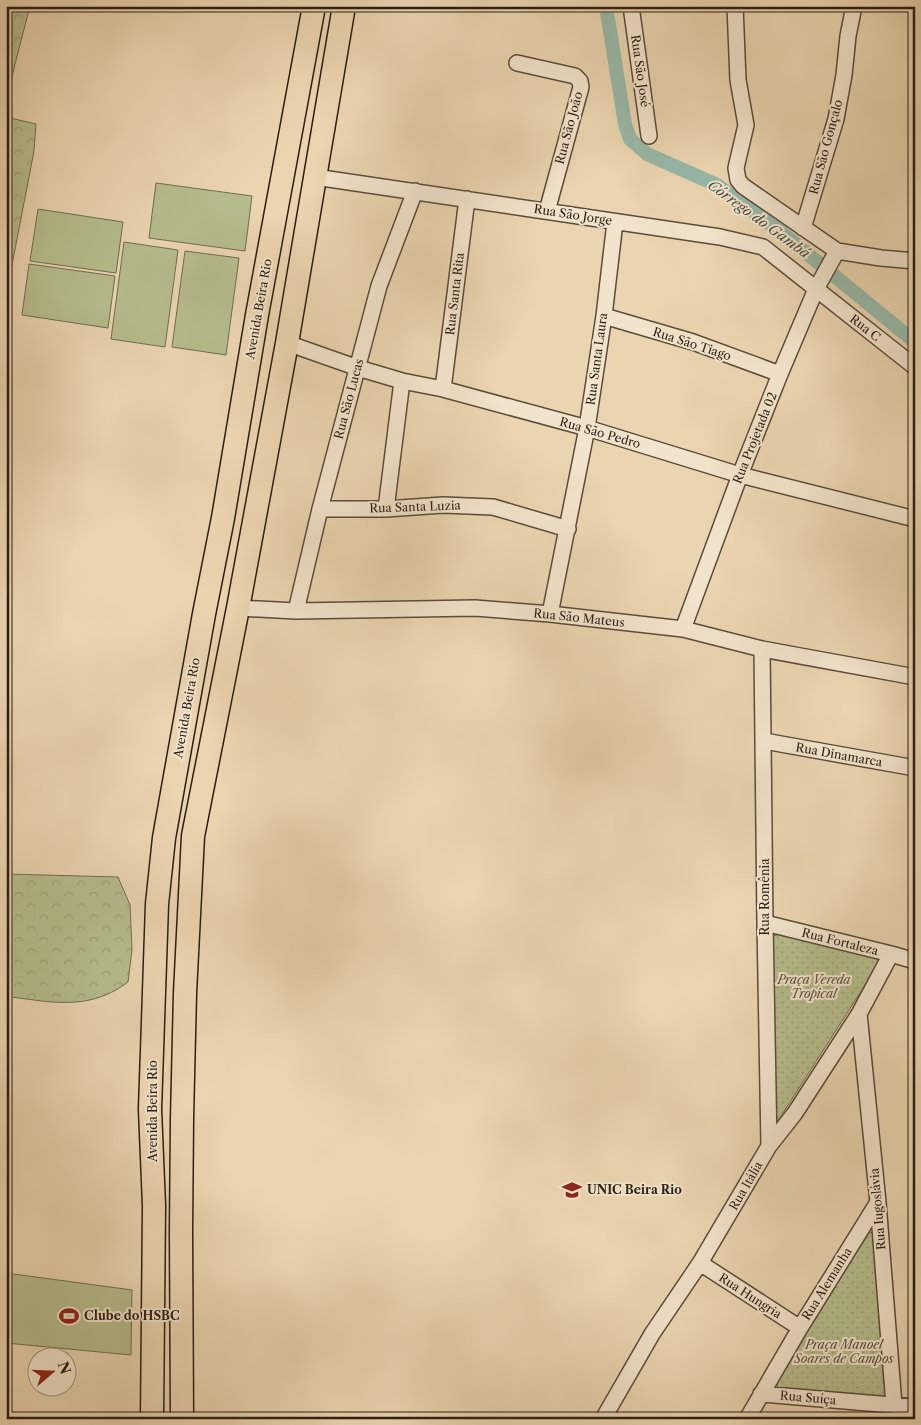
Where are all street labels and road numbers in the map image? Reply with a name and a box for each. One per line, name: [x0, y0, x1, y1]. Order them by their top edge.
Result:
street label: Rua São José: [628, 34, 653, 108]
street label: Rua São João: [552, 90, 585, 166]
street label: Rua São Gonçalo: [806, 98, 845, 196]
street label: Rua São Jorge: [533, 201, 614, 228]
street label: Rua Santa Rita: [442, 251, 467, 336]
street label: Avenida Beira Rio: [242, 257, 275, 361]
street label: Rua Santa Laura: [583, 311, 610, 406]
street label: Rua C: [847, 311, 884, 344]
street label: Rua São Tiago: [651, 324, 733, 363]
street label: Rua São Lucas: [331, 357, 366, 441]
street label: Rua Projetada 02: [729, 390, 780, 486]
street label: Rua São Pedro: [558, 414, 642, 451]
street label: Rua Santa Luzia: [369, 497, 462, 516]
street label: Rua São Mateus: [533, 605, 625, 630]
street label: Avenida Beira Rio: [170, 656, 203, 760]
street label: Rua Dinamarca: [795, 739, 884, 770]
street label: Rua Romênia: [757, 858, 772, 935]
street label: Rua Fortaleza: [800, 925, 881, 958]
street label: Avenida Beira Rio: [145, 1060, 160, 1163]
street label: Rua Itália: [726, 1158, 766, 1213]
street label: Rua Iugoslávia: [866, 1167, 889, 1251]
street label: Rua Alemanha: [798, 1244, 855, 1323]
street label: Rua Hungria: [716, 1270, 785, 1322]
street label: Rua Suíça: [779, 1388, 838, 1407]

